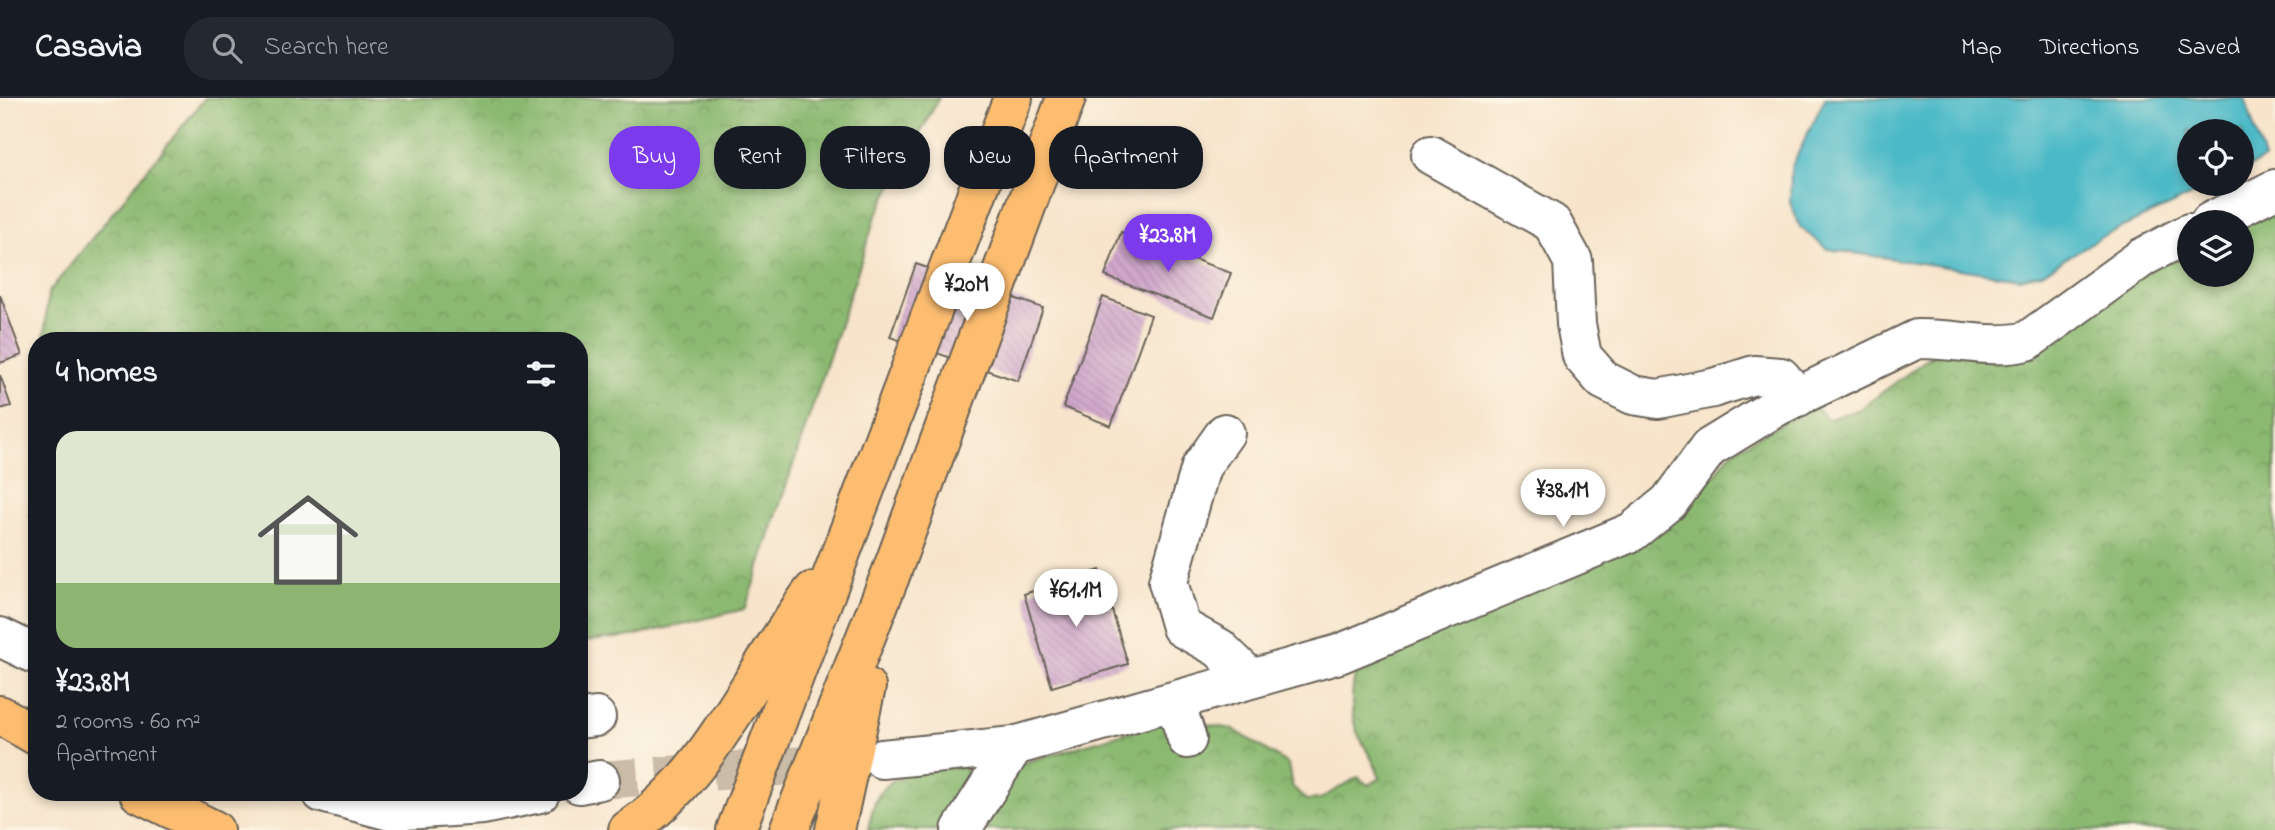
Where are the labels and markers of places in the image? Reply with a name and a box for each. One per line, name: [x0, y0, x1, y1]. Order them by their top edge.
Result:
pin: ¥23.8M: [1111, 214, 1225, 274]
pin: ¥20M: [926, 264, 1008, 323]
pin: ¥38.1M: [1506, 470, 1620, 529]
pin: ¥61.1M: [1019, 570, 1133, 629]

